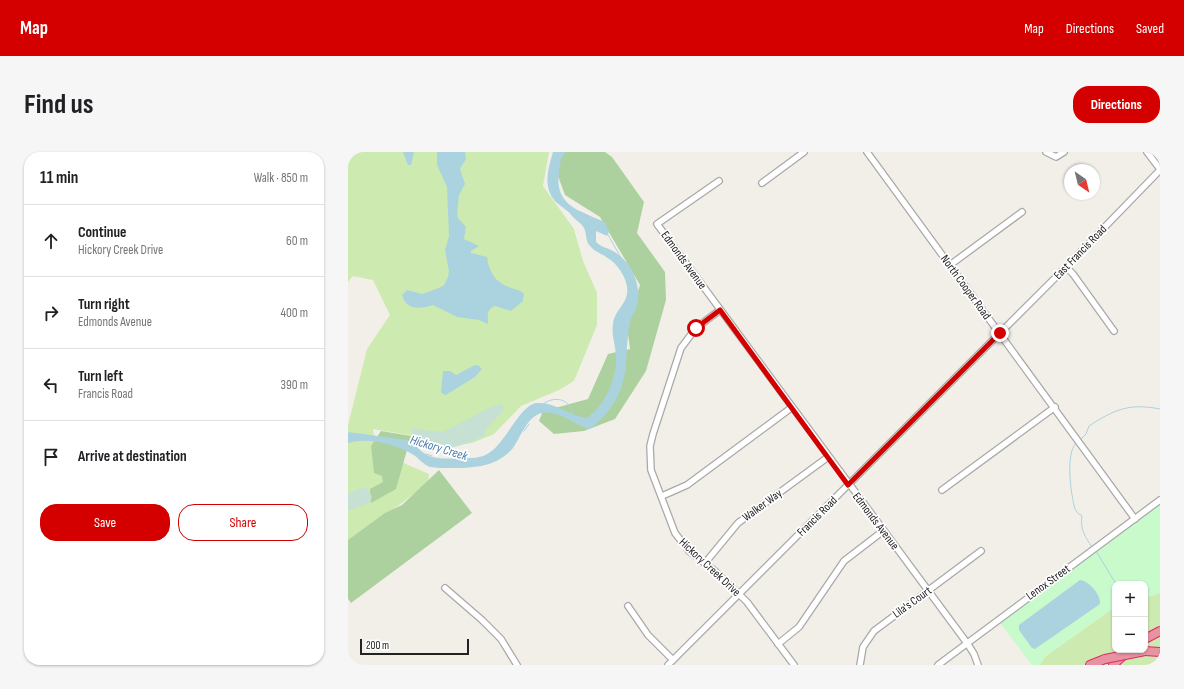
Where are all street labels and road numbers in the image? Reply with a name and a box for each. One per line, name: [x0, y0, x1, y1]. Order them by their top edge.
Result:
street label: East Francis Road: [1051, 222, 1110, 283]
street label: Edmonds Avenue: [657, 228, 710, 292]
street label: North Cooper Road: [937, 252, 994, 323]
street label: Walker Way: [739, 486, 785, 525]
street label: Edmonds Avenue: [849, 490, 902, 553]
street label: Francis Road: [794, 493, 841, 540]
street label: Hickory Creek Drive: [676, 535, 744, 600]
street label: Lenox Street: [1023, 561, 1074, 603]
street label: Lila's Court: [890, 583, 935, 622]

